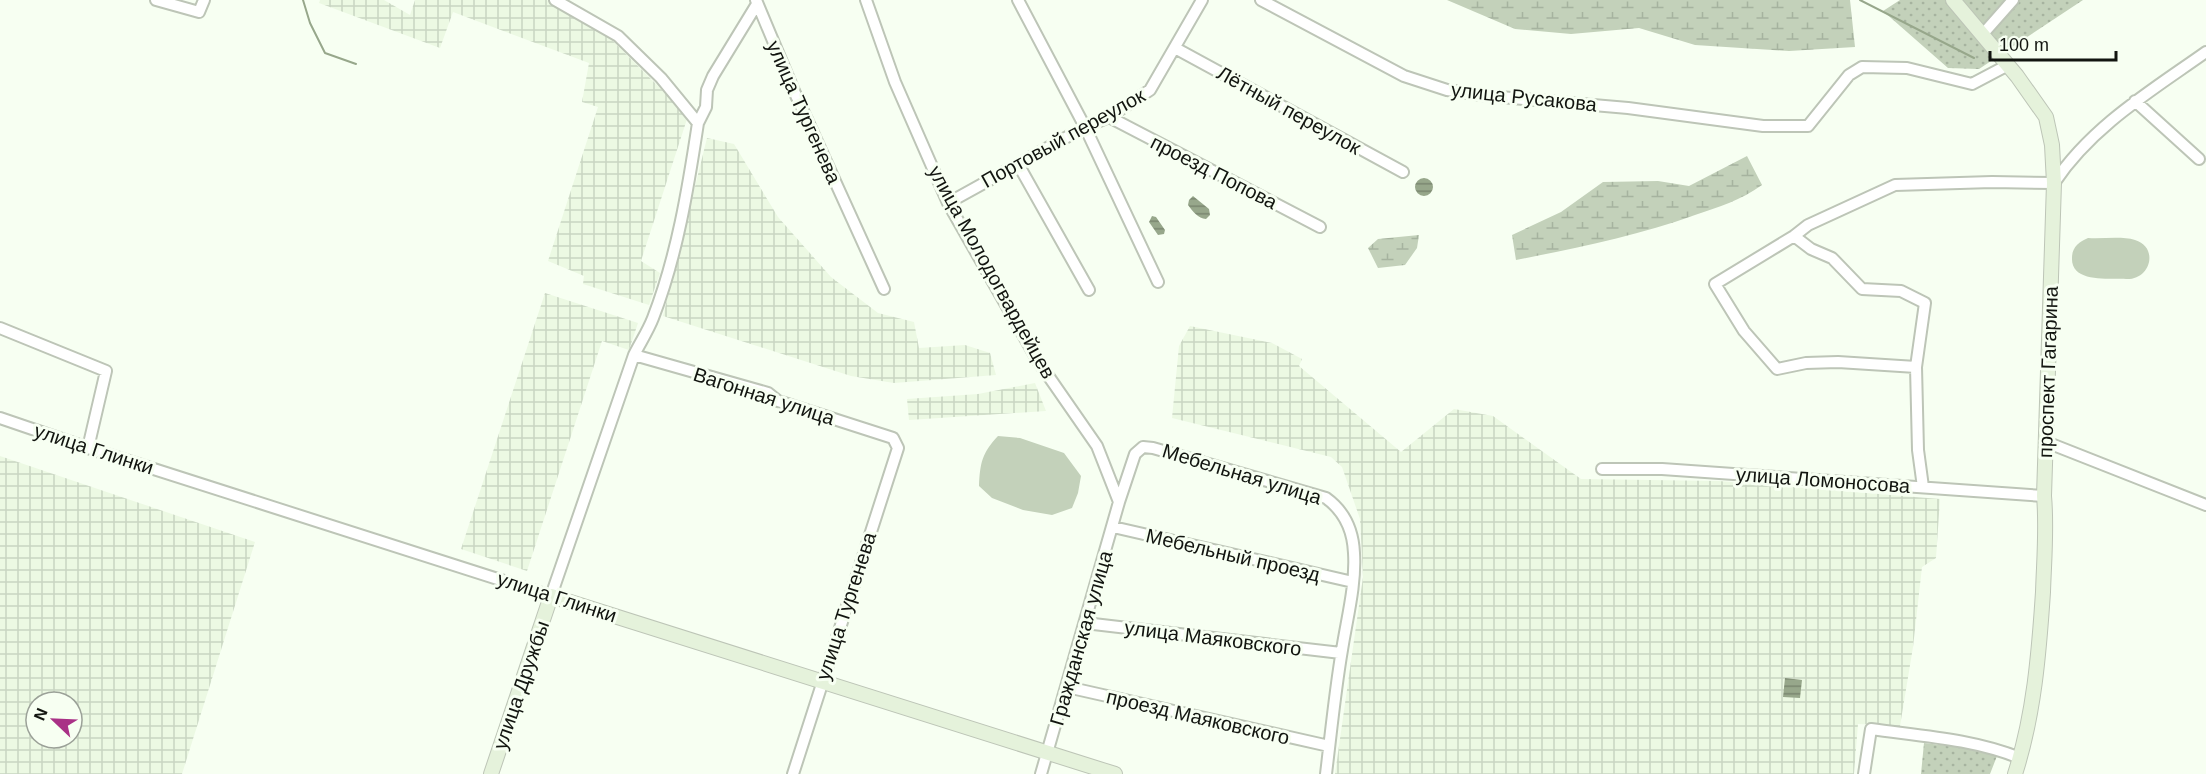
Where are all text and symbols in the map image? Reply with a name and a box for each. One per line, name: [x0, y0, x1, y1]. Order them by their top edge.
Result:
scale bar: [1990, 24, 2116, 62]
text: 100 m: [1999, 35, 2049, 55]
street label: улица Тургенева: [763, 37, 846, 188]
street label: Лётный переулок: [1213, 61, 1365, 159]
street label: улица Русакова: [1450, 78, 1599, 116]
street label: Портовый переулок: [978, 84, 1149, 192]
street label: проезд Попова: [1147, 131, 1282, 214]
street label: улица Молодогвардейцев: [924, 162, 1060, 382]
street label: проспект Гагарина: [2034, 285, 2062, 458]
street label: Вагонная улица: [691, 363, 838, 429]
street label: улица Глинки: [32, 419, 156, 479]
street label: Мебельная улица: [1160, 439, 1325, 509]
street label: улица Ломоносова: [1735, 463, 1912, 497]
street label: Мебельный проезд: [1144, 524, 1322, 586]
street label: улица Тургенева: [812, 528, 881, 683]
street label: Гражданская улица: [1046, 547, 1117, 728]
street label: улица Глинки: [495, 567, 619, 627]
street label: улица Маяковского: [1123, 616, 1303, 660]
street label: улица Дружбы: [489, 618, 553, 752]
street label: проезд Маяковского: [1104, 685, 1292, 749]
north arrow: [24, 690, 84, 750]
text: N: [31, 706, 51, 723]

